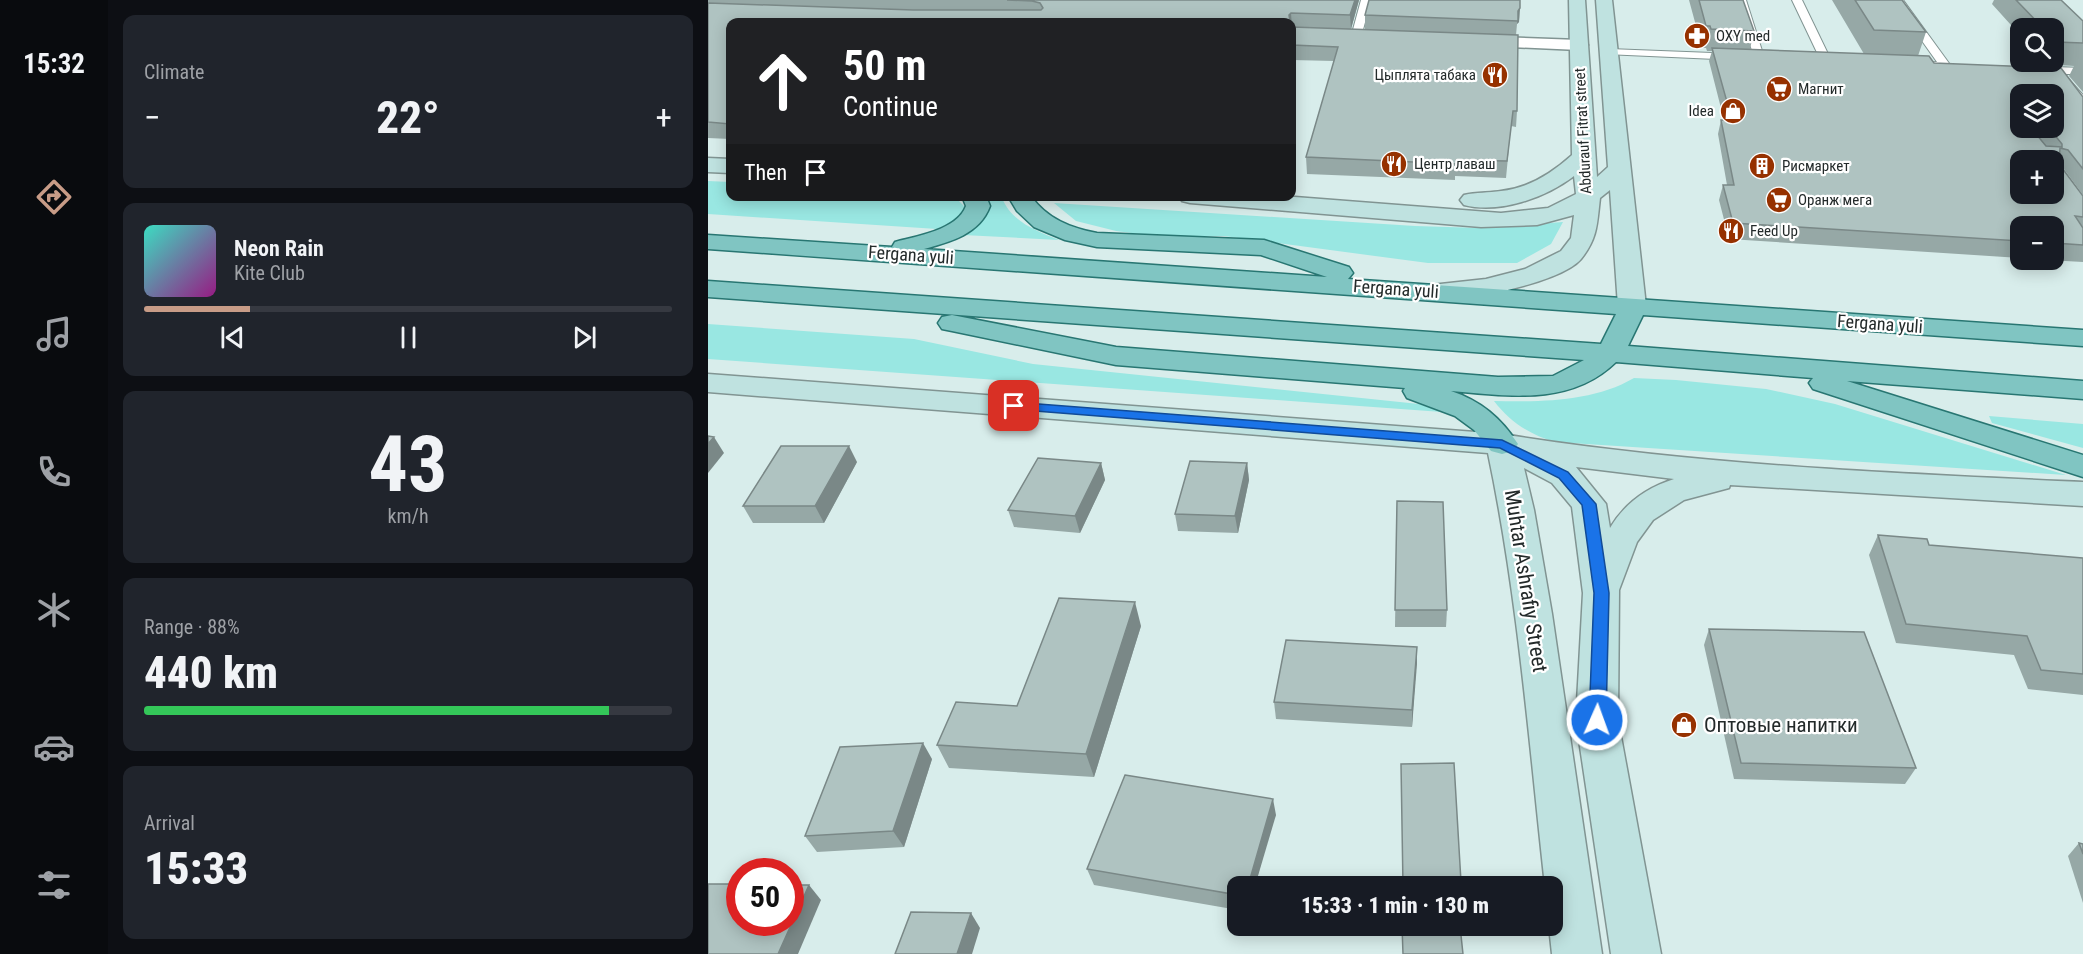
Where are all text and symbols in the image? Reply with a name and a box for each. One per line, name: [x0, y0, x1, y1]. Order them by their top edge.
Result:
map controls: [2010, 18, 2064, 270]
button: search: [2010, 18, 2064, 72]
pharmacy icon: OXY med: [1682, 21, 1712, 51]
place label: OXY med: [1716, 27, 1770, 45]
text: 50 m: [843, 41, 926, 90]
icon: ahead: [744, 42, 822, 120]
text: 15:32: [23, 48, 85, 80]
text: Climate: [144, 60, 204, 84]
restaurant icon: Цыплята табака: [1480, 60, 1510, 90]
place label: Цыплята табака: [1374, 66, 1476, 84]
street label: Abdurauf Fitrat street: [1571, 67, 1595, 195]
supermarket icon: Магнит: [1764, 74, 1794, 104]
place label: Магнит: [1798, 80, 1844, 98]
button: layers: [2010, 84, 2064, 138]
text: 22°: [376, 91, 440, 144]
text: Continue: [843, 91, 938, 123]
shop icon: Idea: [1718, 96, 1748, 126]
text: −: [144, 98, 161, 137]
text: +: [656, 98, 672, 137]
place label: Idea: [1689, 102, 1714, 120]
restaurant icon: Центр лаваш: [1379, 149, 1409, 179]
button: +: [2010, 150, 2064, 204]
building icon: Рисмаркет: [1747, 151, 1777, 181]
place label: Центр лаваш: [1414, 155, 1496, 173]
icon: arrive: [799, 156, 832, 189]
place label: Рисмаркет: [1782, 157, 1850, 175]
text: Then: [744, 160, 787, 185]
icon: directions: [33, 176, 75, 218]
supermarket icon: Оранж мега: [1764, 185, 1794, 215]
place label: Оранж мега: [1798, 191, 1872, 209]
restaurant icon: Feed Up: [1716, 216, 1746, 246]
button: −: [2010, 216, 2064, 270]
place label: Feed Up: [1750, 222, 1798, 240]
text: Neon Rain: [234, 236, 324, 261]
street label: Fergana yuli: [868, 241, 954, 268]
text: Kite Club: [234, 261, 305, 285]
street label: Fergana yuli: [1353, 275, 1439, 302]
street label: Fergana yuli: [1837, 310, 1923, 337]
icon: music: [33, 313, 75, 355]
icon: previous: [216, 321, 249, 354]
icon: pause: [392, 321, 425, 354]
icon: next: [568, 321, 601, 354]
pin: [988, 380, 1039, 431]
icon: arrive: [997, 389, 1030, 422]
text: 43: [369, 419, 447, 510]
icon: phone: [33, 451, 75, 493]
street label: Muhtar Ashrafiy Street: [1500, 488, 1552, 674]
text: km/h: [387, 504, 429, 528]
icon: climate: [33, 589, 75, 631]
text: Range · 88%: [144, 615, 240, 639]
text: 440 km: [144, 646, 278, 699]
position arrow: [1565, 688, 1629, 752]
shop icon: Оптовые напитки: [1669, 710, 1699, 740]
place label: Оптовые напитки: [1704, 713, 1858, 737]
icon: car: [33, 726, 75, 768]
text: Arrival: [144, 811, 195, 835]
text: 15:33: [144, 842, 248, 895]
speed limit sign: 50: [726, 858, 804, 936]
icon: filters: [33, 864, 75, 906]
text: 15:33 · 1 min · 130 m: [1301, 893, 1489, 918]

